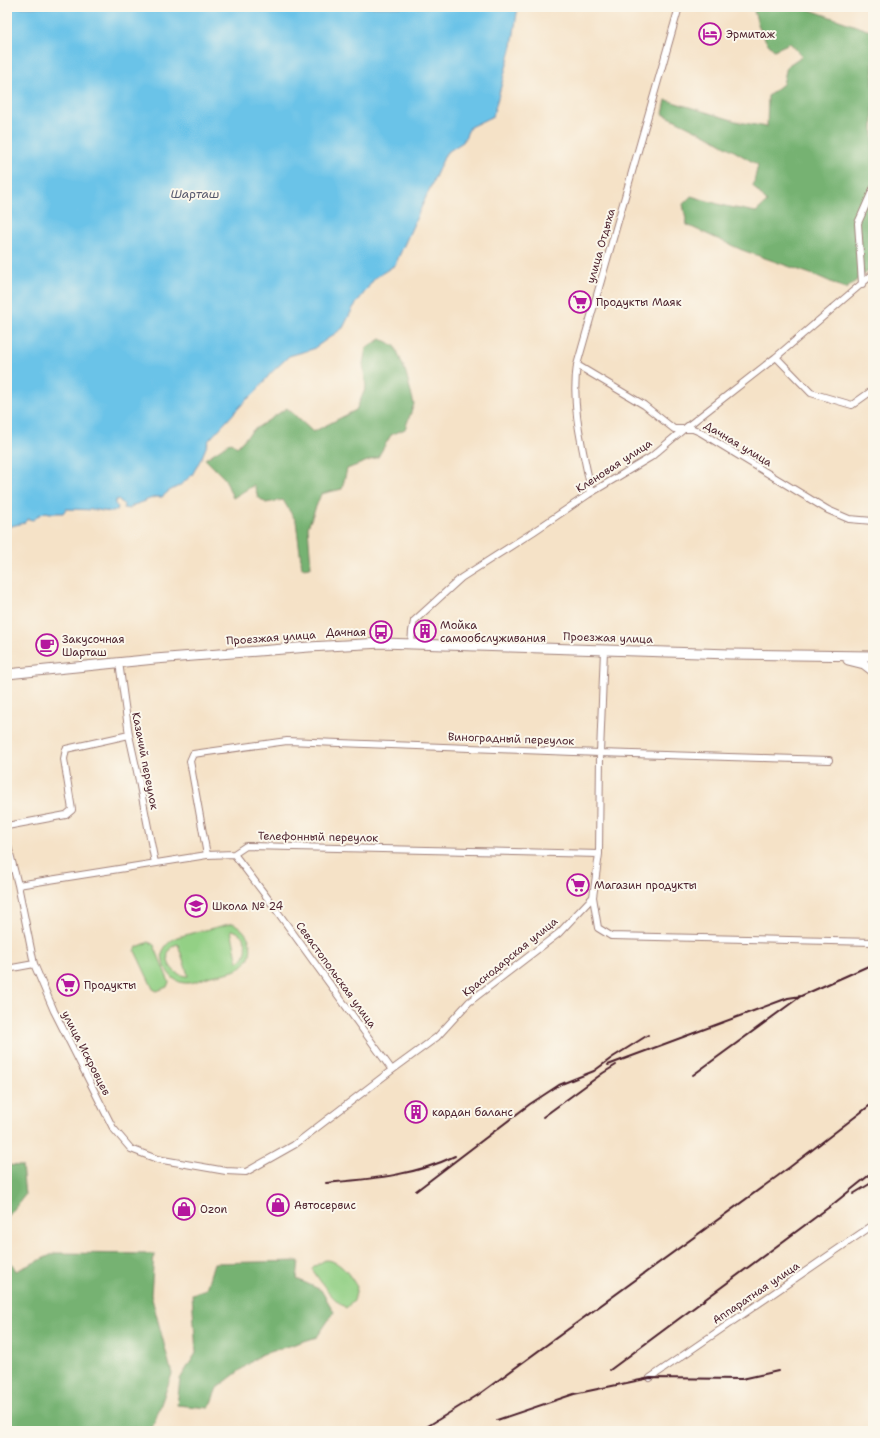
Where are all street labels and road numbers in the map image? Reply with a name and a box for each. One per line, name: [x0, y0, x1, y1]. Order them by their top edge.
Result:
street label: улица Отдыха: [583, 207, 619, 285]
street label: Дачная улица: [701, 418, 775, 470]
street label: Кленовая улица: [573, 436, 655, 496]
street label: Проезжая улица: [226, 627, 316, 649]
street label: Проезжая улица: [563, 629, 653, 647]
street label: Казачий переулок: [128, 711, 162, 811]
street label: Виноградный переулок: [447, 729, 575, 749]
street label: Телефонный переулок: [258, 828, 379, 846]
street label: Краснодарская улица: [459, 914, 561, 1000]
street label: Севастопольская улица: [292, 919, 380, 1031]
street label: улица Искровцев: [58, 1008, 114, 1098]
street label: Аппаратная улица: [710, 1258, 803, 1328]

